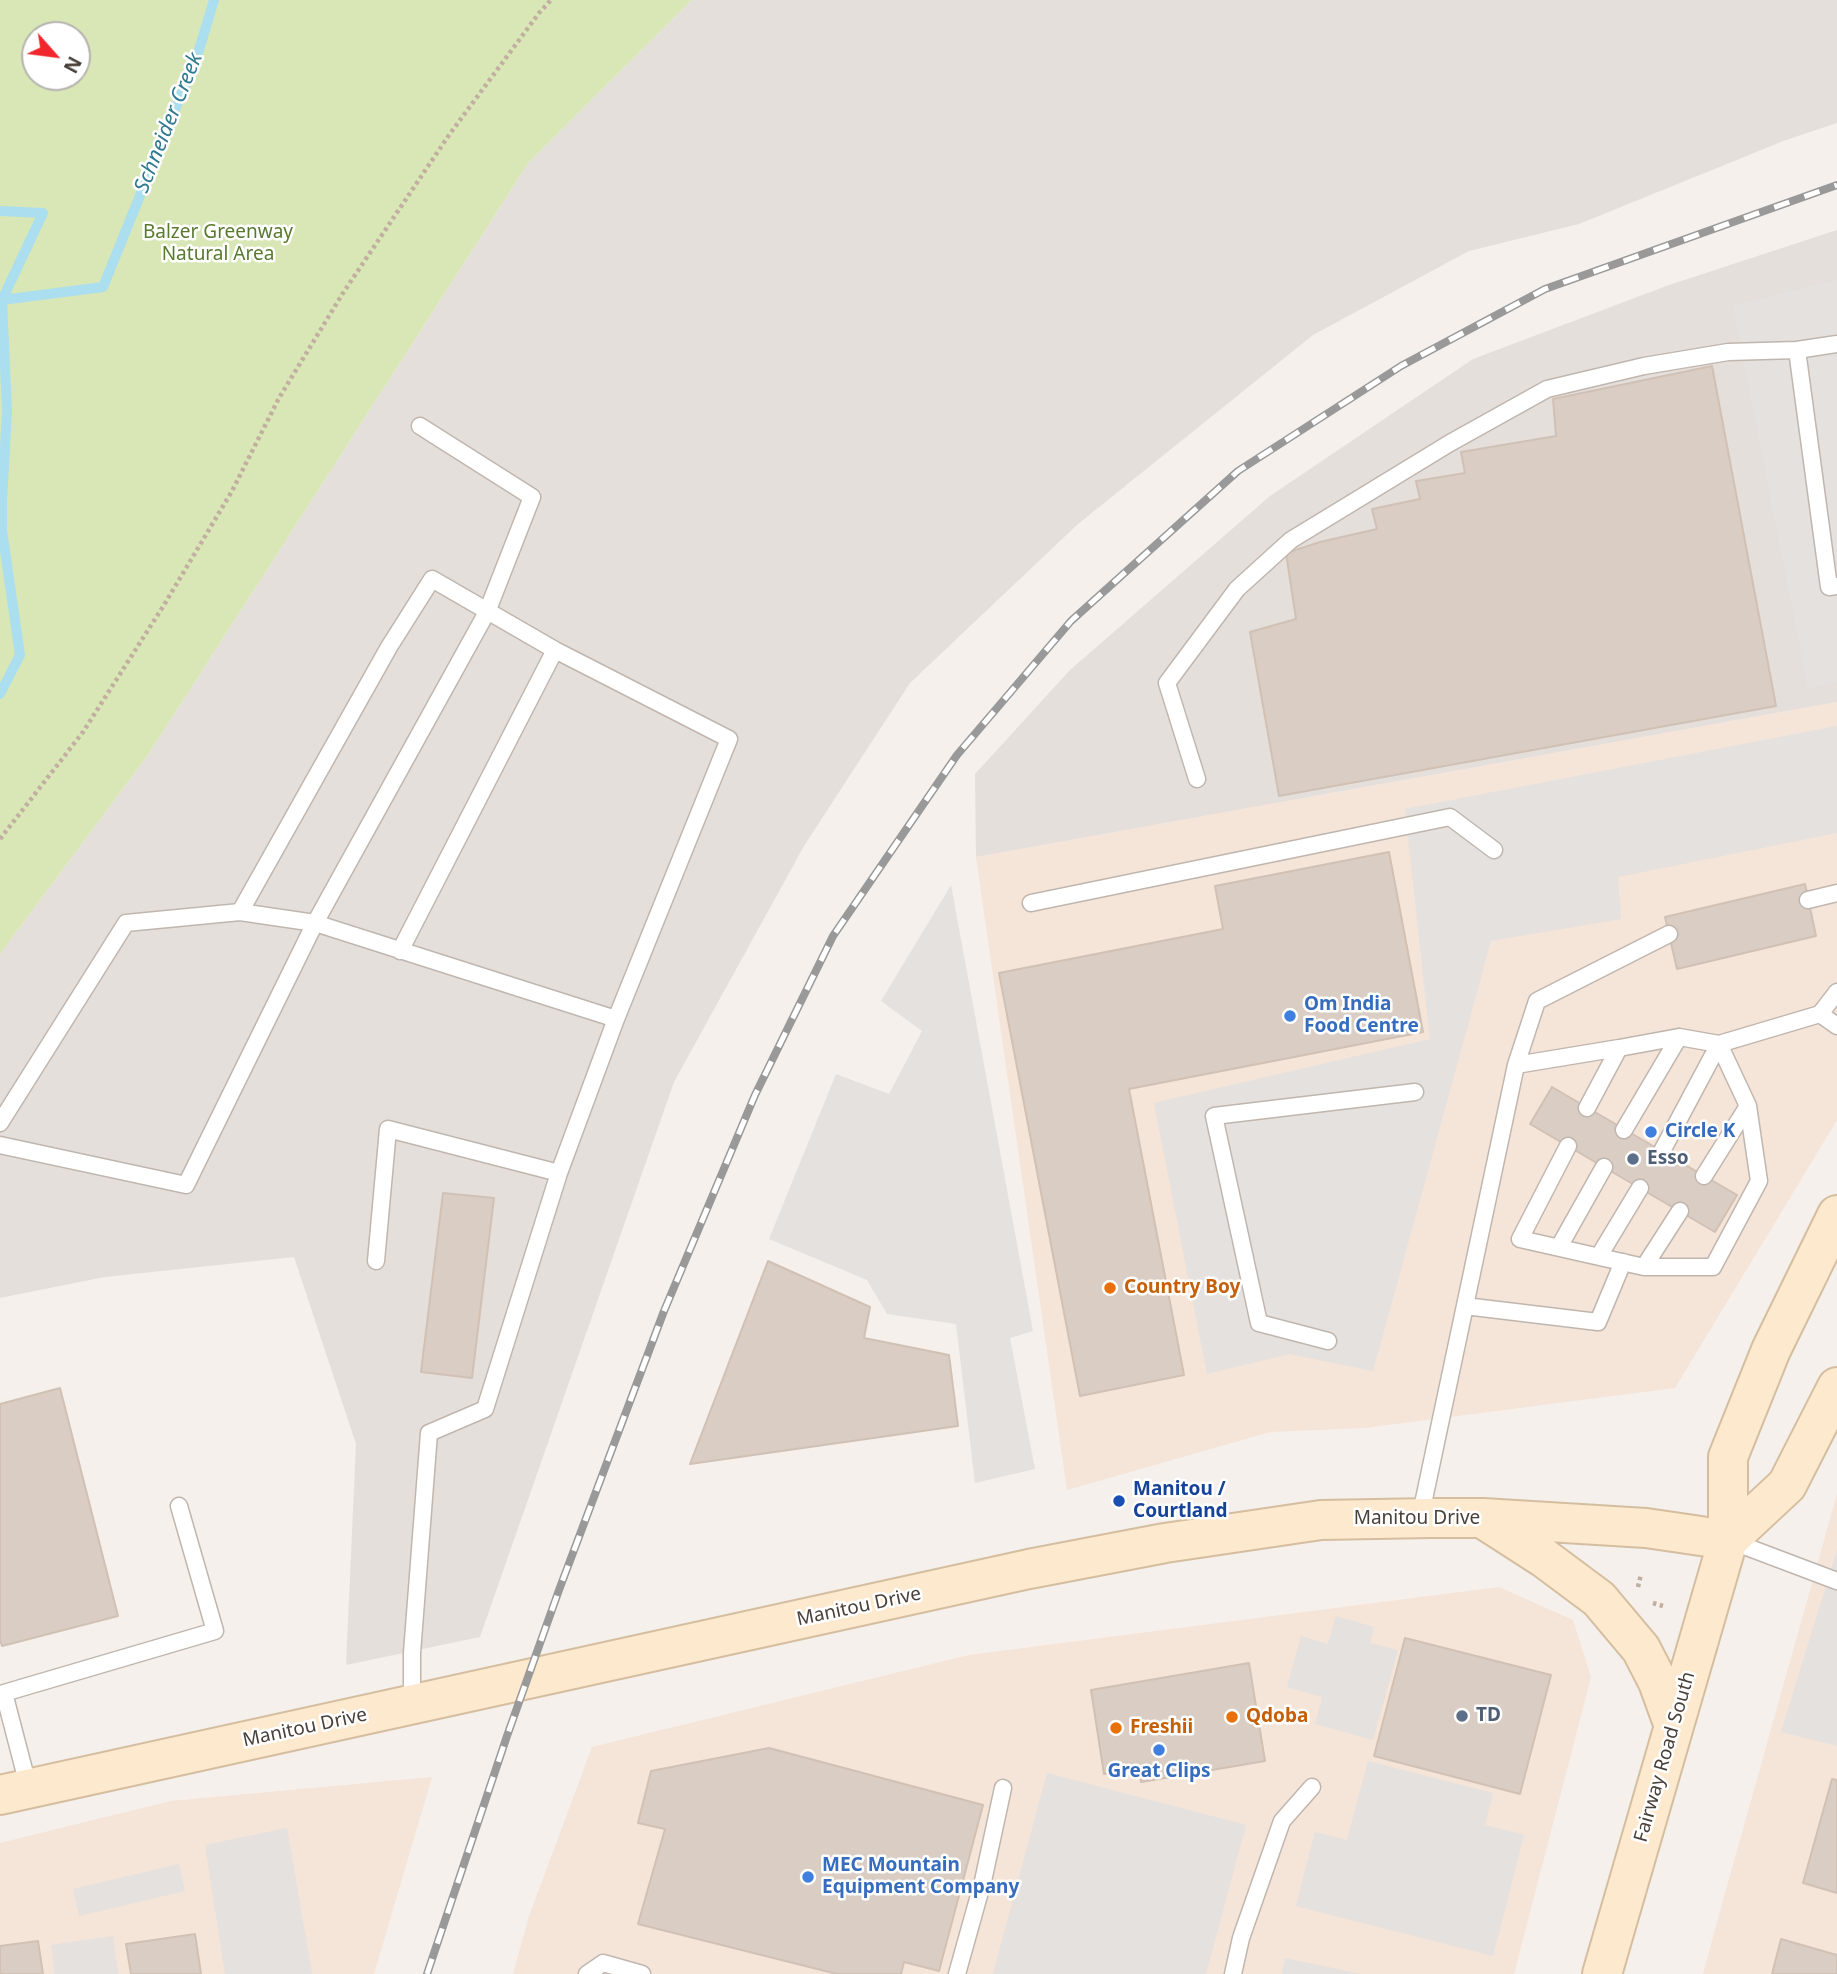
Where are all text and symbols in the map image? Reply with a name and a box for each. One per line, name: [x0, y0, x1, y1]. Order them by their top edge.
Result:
north arrow: [21, 21, 91, 91]
water label: Schneider Creek: [130, 49, 208, 197]
text: N: [58, 52, 88, 78]
park label: Balzer Greenway Natural Area: [143, 222, 293, 266]
place label: Om India Food Centre: [1304, 994, 1419, 1038]
marker: Om India Food Centre: [1282, 1008, 1298, 1024]
place label: Circle K: [1665, 1121, 1735, 1143]
marker: Circle K: [1643, 1124, 1659, 1140]
place label: Esso: [1647, 1148, 1689, 1170]
marker: Esso: [1625, 1151, 1641, 1167]
place label: Country Boy: [1124, 1277, 1240, 1299]
marker: Country Boy: [1102, 1280, 1118, 1296]
place label: Manitou / Courtland: [1133, 1479, 1228, 1523]
marker: Manitou / Courtland: [1111, 1493, 1127, 1509]
street label: Manitou Drive: [1354, 1508, 1480, 1530]
street label: Manitou Drive: [795, 1583, 923, 1631]
street label: Fairway Road South: [1630, 1669, 1700, 1845]
street label: Manitou Drive: [241, 1704, 369, 1752]
place label: TD: [1476, 1705, 1501, 1727]
place label: Qdoba: [1246, 1706, 1308, 1728]
marker: TD: [1454, 1708, 1470, 1724]
marker: Qdoba: [1224, 1709, 1240, 1725]
place label: Freshii: [1130, 1717, 1193, 1739]
marker: Freshii: [1108, 1720, 1124, 1736]
marker: Great Clips: [1151, 1742, 1167, 1758]
place label: Great Clips: [1108, 1761, 1210, 1783]
place label: MEC Mountain Equipment Company: [822, 1855, 1019, 1899]
marker: MEC Mountain Equipment Company: [800, 1869, 816, 1885]

